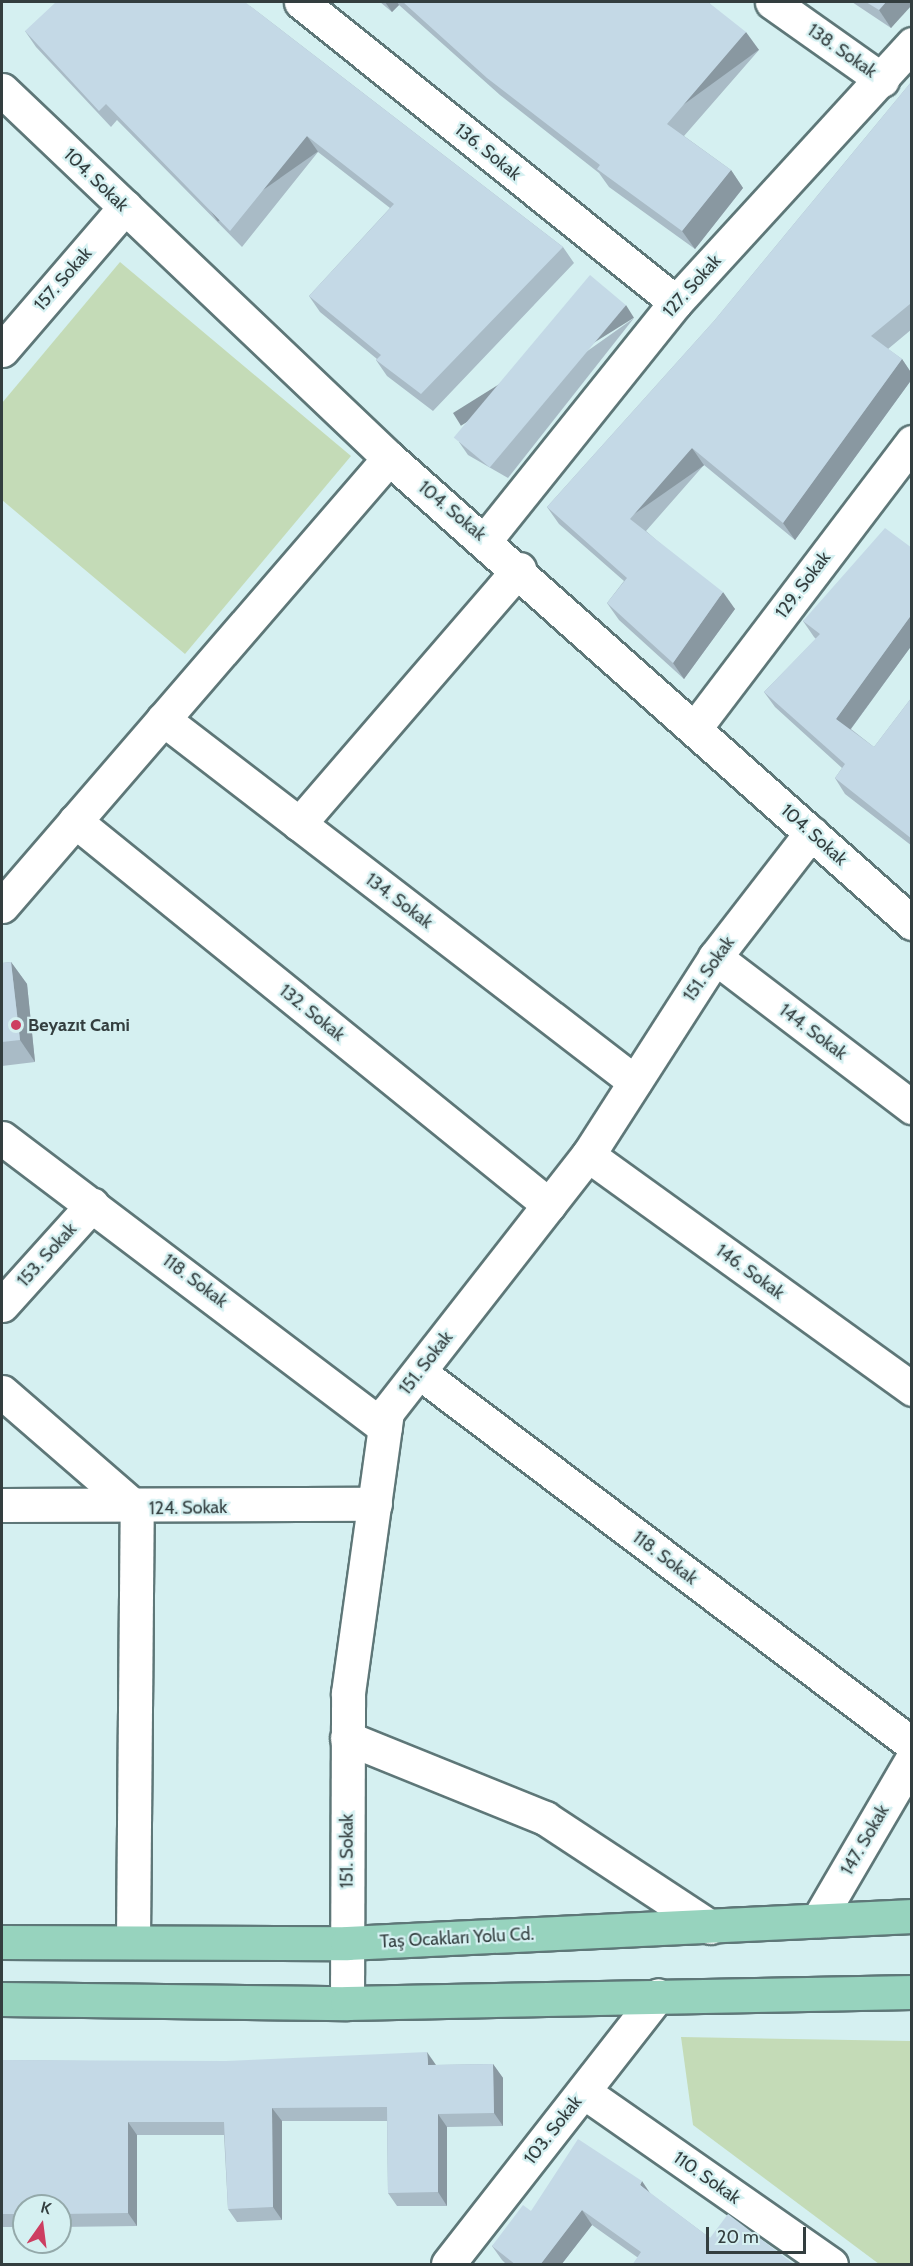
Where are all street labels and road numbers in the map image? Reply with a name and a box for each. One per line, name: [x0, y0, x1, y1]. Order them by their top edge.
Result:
street label: 138. Sokak: [803, 19, 881, 83]
street label: 136. Sokak: [451, 119, 525, 185]
street label: 104. Sokak: [59, 144, 133, 216]
street label: 157. Sokak: [30, 243, 96, 315]
street label: 127. Sokak: [658, 250, 726, 322]
street label: 104. Sokak: [414, 477, 490, 545]
street label: 129. Sokak: [771, 547, 835, 623]
street label: 104. Sokak: [777, 800, 851, 870]
street label: 134. Sokak: [361, 869, 437, 933]
street label: 151. Sokak: [679, 932, 739, 1006]
street label: 132. Sokak: [275, 980, 349, 1046]
street label: 144. Sokak: [775, 1000, 851, 1064]
street label: 153. Sokak: [13, 1219, 81, 1291]
street label: 146. Sokak: [712, 1240, 788, 1304]
street label: 118. Sokak: [158, 1250, 232, 1312]
street label: 151. Sokak: [395, 1327, 457, 1399]
street label: 124. Sokak: [149, 1497, 227, 1519]
street label: 118. Sokak: [628, 1527, 702, 1589]
street label: 147. Sokak: [836, 1801, 894, 1879]
street label: 151. Sokak: [336, 1814, 358, 1888]
street label: Taş Ocakları Yolu Cd.: [379, 1923, 535, 1953]
street label: 103. Sokak: [520, 2091, 586, 2169]
street label: 110. Sokak: [669, 2147, 745, 2209]

